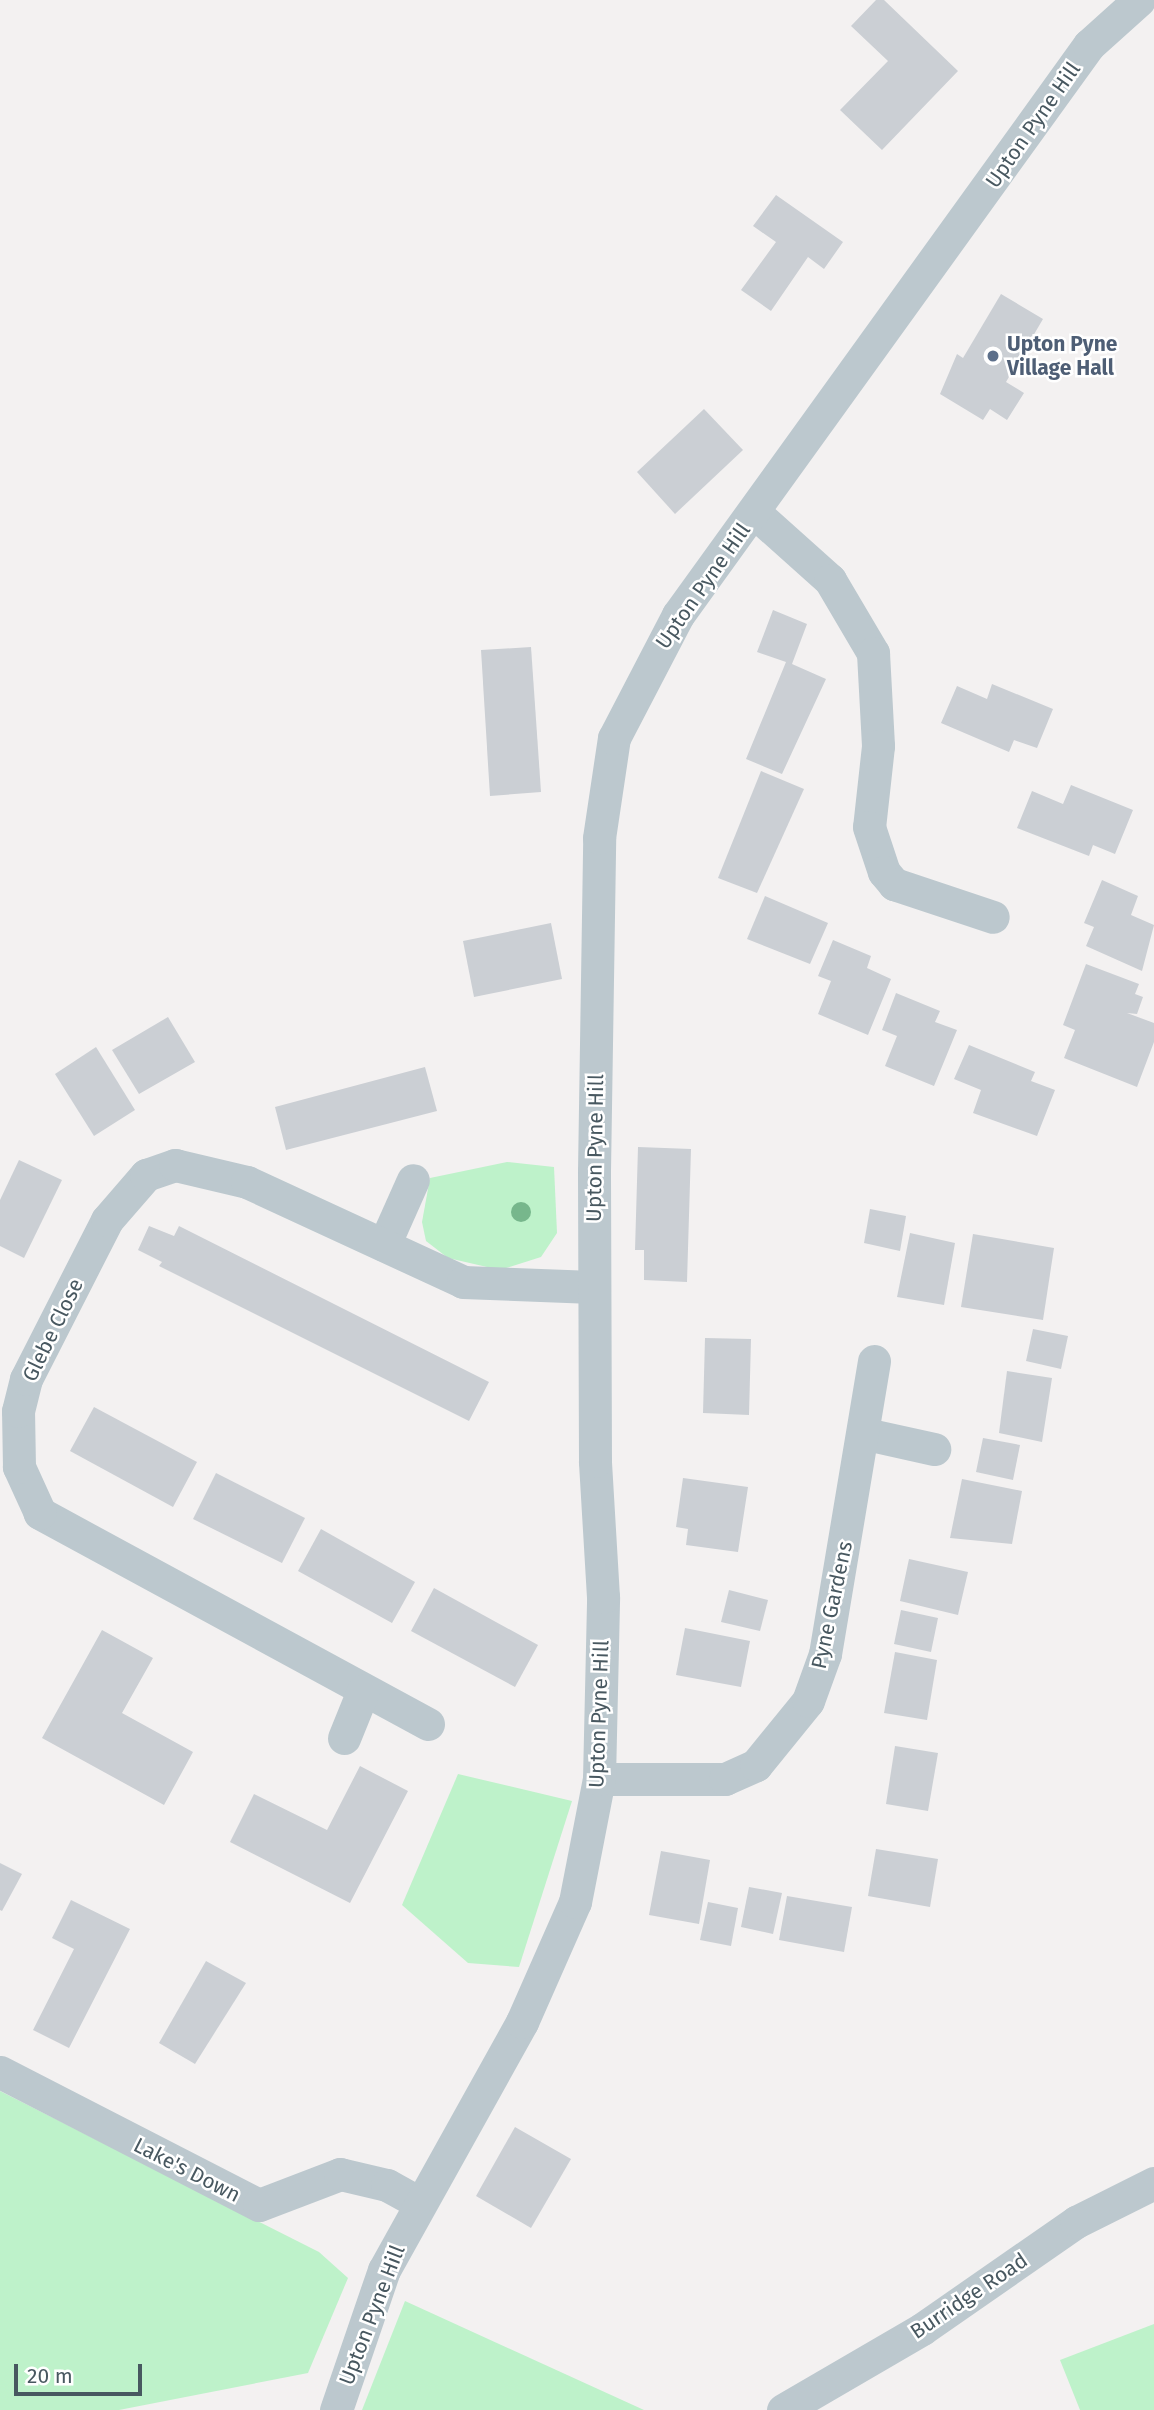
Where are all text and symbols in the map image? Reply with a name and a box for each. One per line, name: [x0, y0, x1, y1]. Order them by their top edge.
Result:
street label: Upton Pyne Hill: [980, 57, 1086, 193]
place label: Upton Pyne Village Hall: [1007, 331, 1117, 381]
marker: Upton Pyne Village Hall: [985, 348, 1001, 364]
street label: Upton Pyne Hill: [650, 518, 756, 654]
street label: Upton Pyne Hill: [581, 1074, 609, 1222]
street label: Glebe Close: [17, 1274, 89, 1386]
street label: Pyne Gardens: [806, 1539, 858, 1671]
street label: Upton Pyne Hill: [584, 1640, 614, 1788]
street label: Lake's Down: [129, 2132, 245, 2208]
street label: Upton Pyne Hill: [334, 2241, 410, 2389]
street label: Burridge Road: [906, 2248, 1032, 2344]
scale bar: [18, 2350, 145, 2394]
text: 20 m: [27, 2363, 73, 2389]

